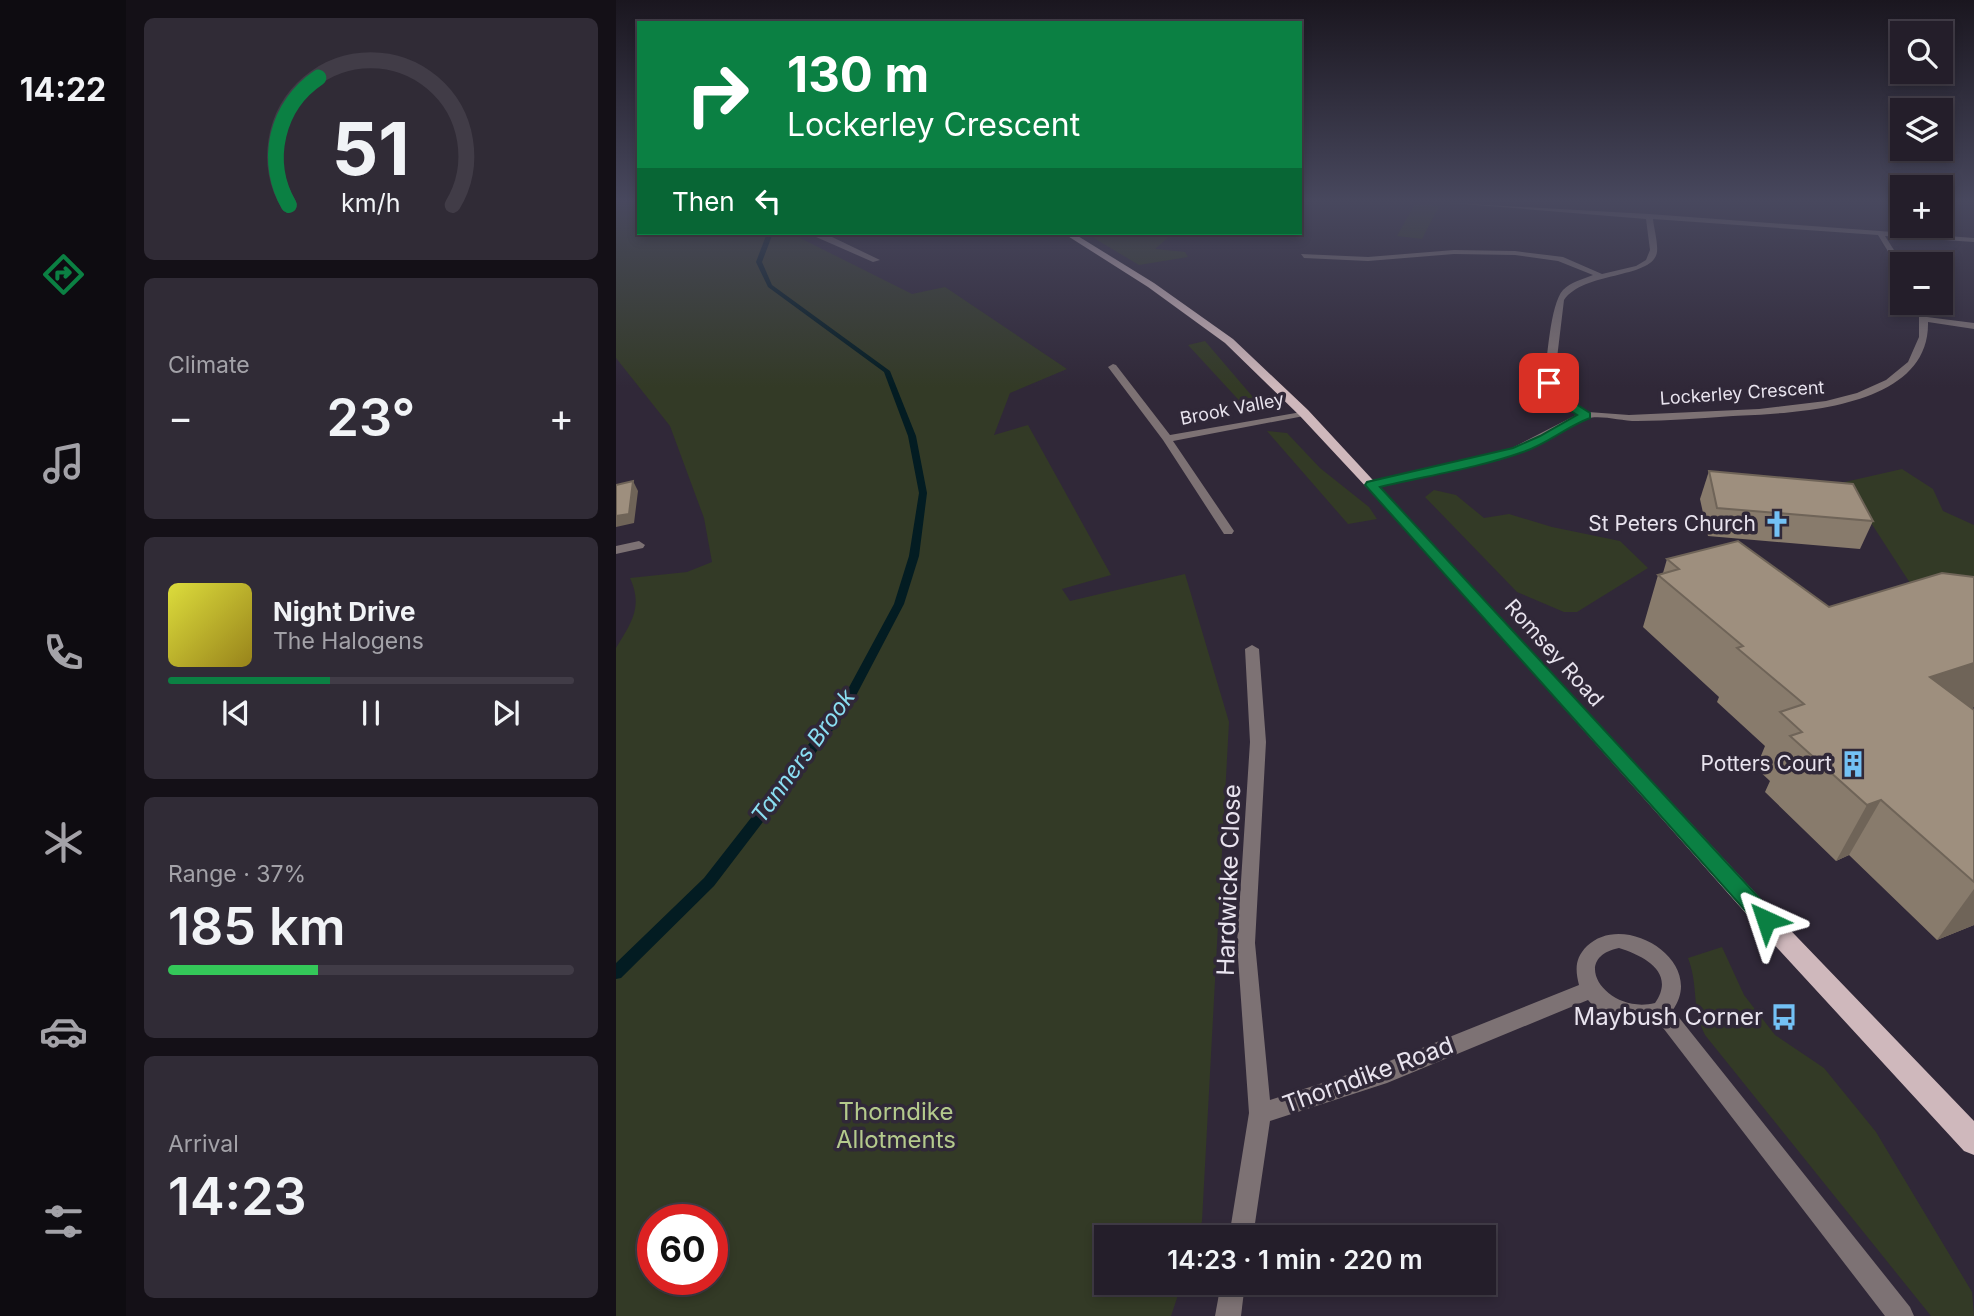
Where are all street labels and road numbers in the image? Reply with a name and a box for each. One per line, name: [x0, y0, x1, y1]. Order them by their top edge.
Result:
street label: Lockerley Crescent: [1659, 376, 1825, 409]
street label: Brook Valley: [1178, 388, 1286, 429]
street label: Romsey Road: [1500, 594, 1609, 711]
street label: Hardwicke Close: [1211, 784, 1246, 976]
street label: Thorndike Road: [1279, 1030, 1457, 1119]

